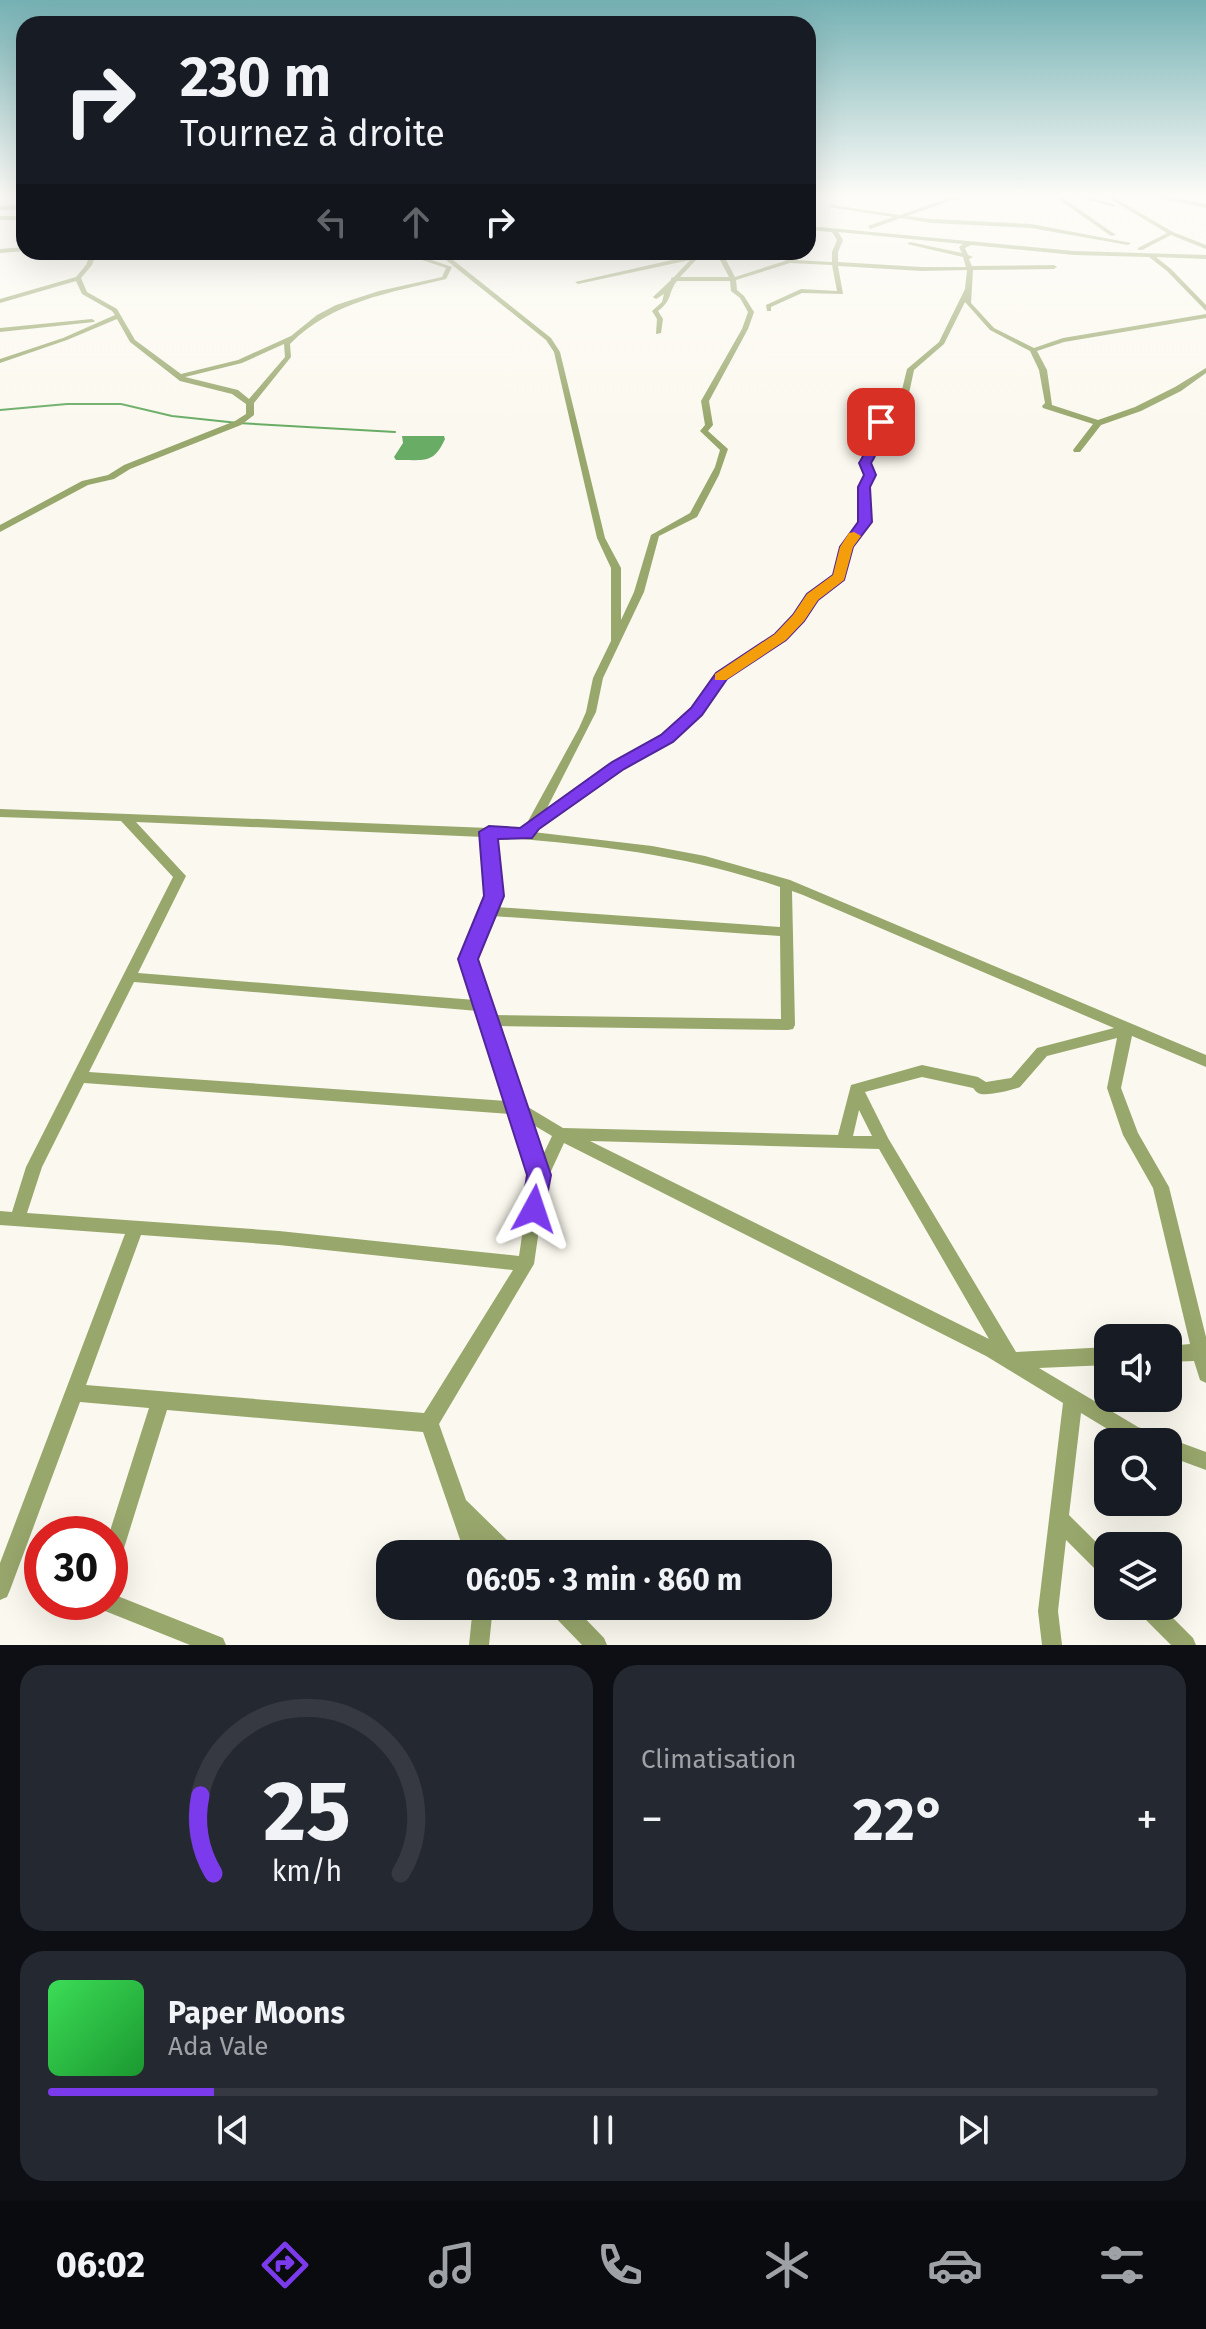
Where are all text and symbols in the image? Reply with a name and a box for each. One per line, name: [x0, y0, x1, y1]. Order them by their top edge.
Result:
text: 230 m: [180, 44, 331, 111]
icon: right: [48, 48, 152, 152]
text: Tournez à droite: [180, 112, 445, 156]
icon: left: [310, 200, 354, 244]
icon: ahead: [394, 200, 438, 244]
icon: right: [478, 200, 522, 244]
pin: [847, 388, 915, 456]
icon: arrive: [859, 400, 903, 444]
position arrow: [492, 1167, 576, 1251]
map controls: [1094, 1324, 1182, 1620]
button: sound: [1094, 1324, 1182, 1412]
button: search: [1094, 1428, 1182, 1516]
speed limit sign: 30: [24, 1516, 128, 1620]
button: layers: [1094, 1532, 1182, 1620]
text: 06:05 · 3 min · 860 m: [466, 1562, 742, 1598]
text: Climatisation: [641, 1744, 797, 1775]
text: 25: [263, 1762, 350, 1862]
text: 22°: [853, 1784, 946, 1856]
text: −: [641, 1793, 663, 1846]
text: +: [1136, 1793, 1158, 1846]
text: km/h: [271, 1854, 342, 1889]
text: Paper Moons: [168, 1995, 345, 2031]
text: Ada Vale: [168, 2031, 268, 2062]
icon: previous: [211, 2108, 255, 2152]
icon: pause: [581, 2108, 625, 2152]
icon: next: [951, 2108, 995, 2152]
icon: directions: [257, 2237, 313, 2293]
icon: music: [424, 2237, 480, 2293]
icon: phone: [592, 2237, 648, 2293]
icon: climate: [759, 2237, 815, 2293]
icon: car: [927, 2237, 983, 2293]
icon: filters: [1094, 2237, 1150, 2293]
text: 06:02: [56, 2243, 145, 2287]

